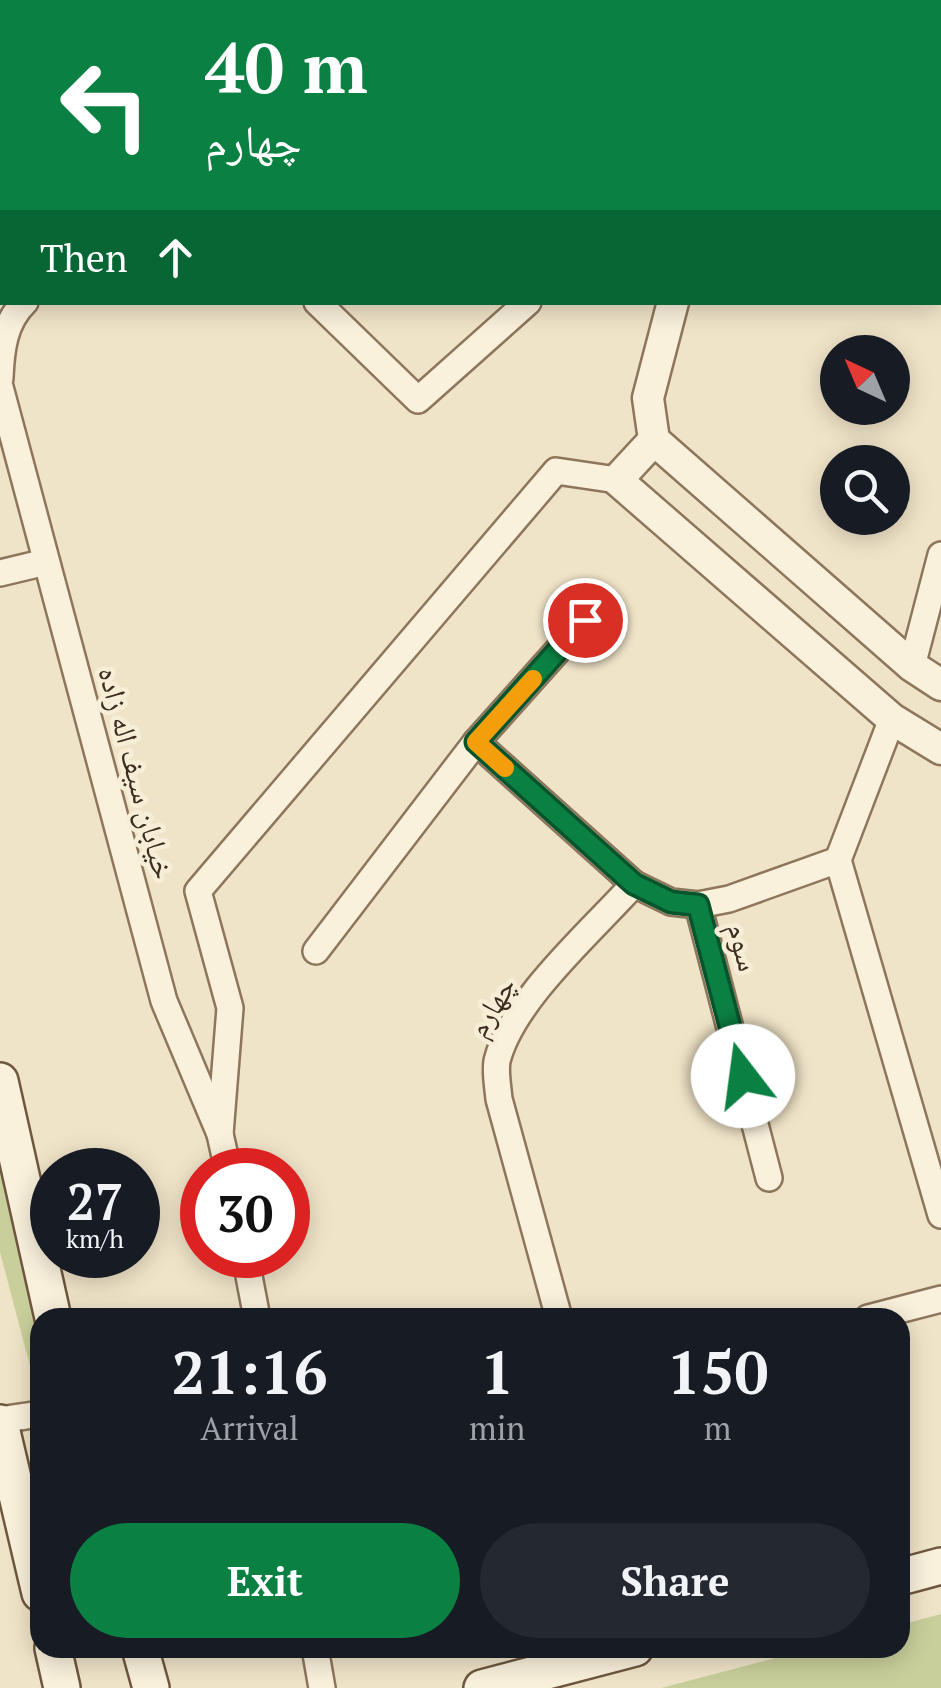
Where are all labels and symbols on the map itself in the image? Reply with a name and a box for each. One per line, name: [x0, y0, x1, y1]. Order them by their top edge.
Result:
north arrow: [820, 335, 910, 425]
pin: [543, 578, 628, 663]
street label: خیابان سیف اله زاده: [89, 662, 185, 883]
street label: سوم: [718, 918, 770, 975]
street label: چهارم: [457, 969, 525, 1044]
position arrow: [691, 1024, 795, 1128]
speed limit sign: 30: [180, 1148, 310, 1278]

